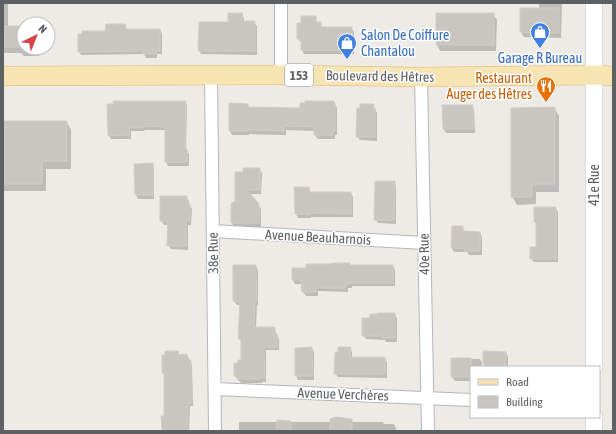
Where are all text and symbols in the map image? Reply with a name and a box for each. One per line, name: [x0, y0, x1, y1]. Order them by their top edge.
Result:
north arrow: [16, 16, 56, 56]
shop icon: Garage R Bureau: [529, 21, 551, 49]
text: N: [36, 22, 49, 35]
place label: Salon De Coiffure Chantalou: [361, 27, 449, 59]
shop icon: Salon De Coiffure Chantalou: [336, 32, 358, 60]
place label: Garage R Bureau: [498, 50, 582, 66]
road number: 153: [285, 64, 313, 86]
street label: Boulevard des Hêtres: [326, 67, 434, 85]
place label: Restaurant Auger des Hêtres: [446, 70, 532, 102]
restaurant icon: Restaurant Auger des Hêtres: [535, 75, 557, 103]
street label: 41e Rue: [586, 164, 602, 206]
street label: Avenue Beauharnois: [265, 226, 371, 248]
street label: 38e Rue: [205, 232, 221, 274]
street label: 40e Rue: [416, 233, 432, 275]
legend: [470, 366, 600, 418]
text: Road: [506, 375, 529, 389]
street label: Avenue Verchères: [297, 384, 389, 404]
text: Building: [506, 395, 544, 409]

